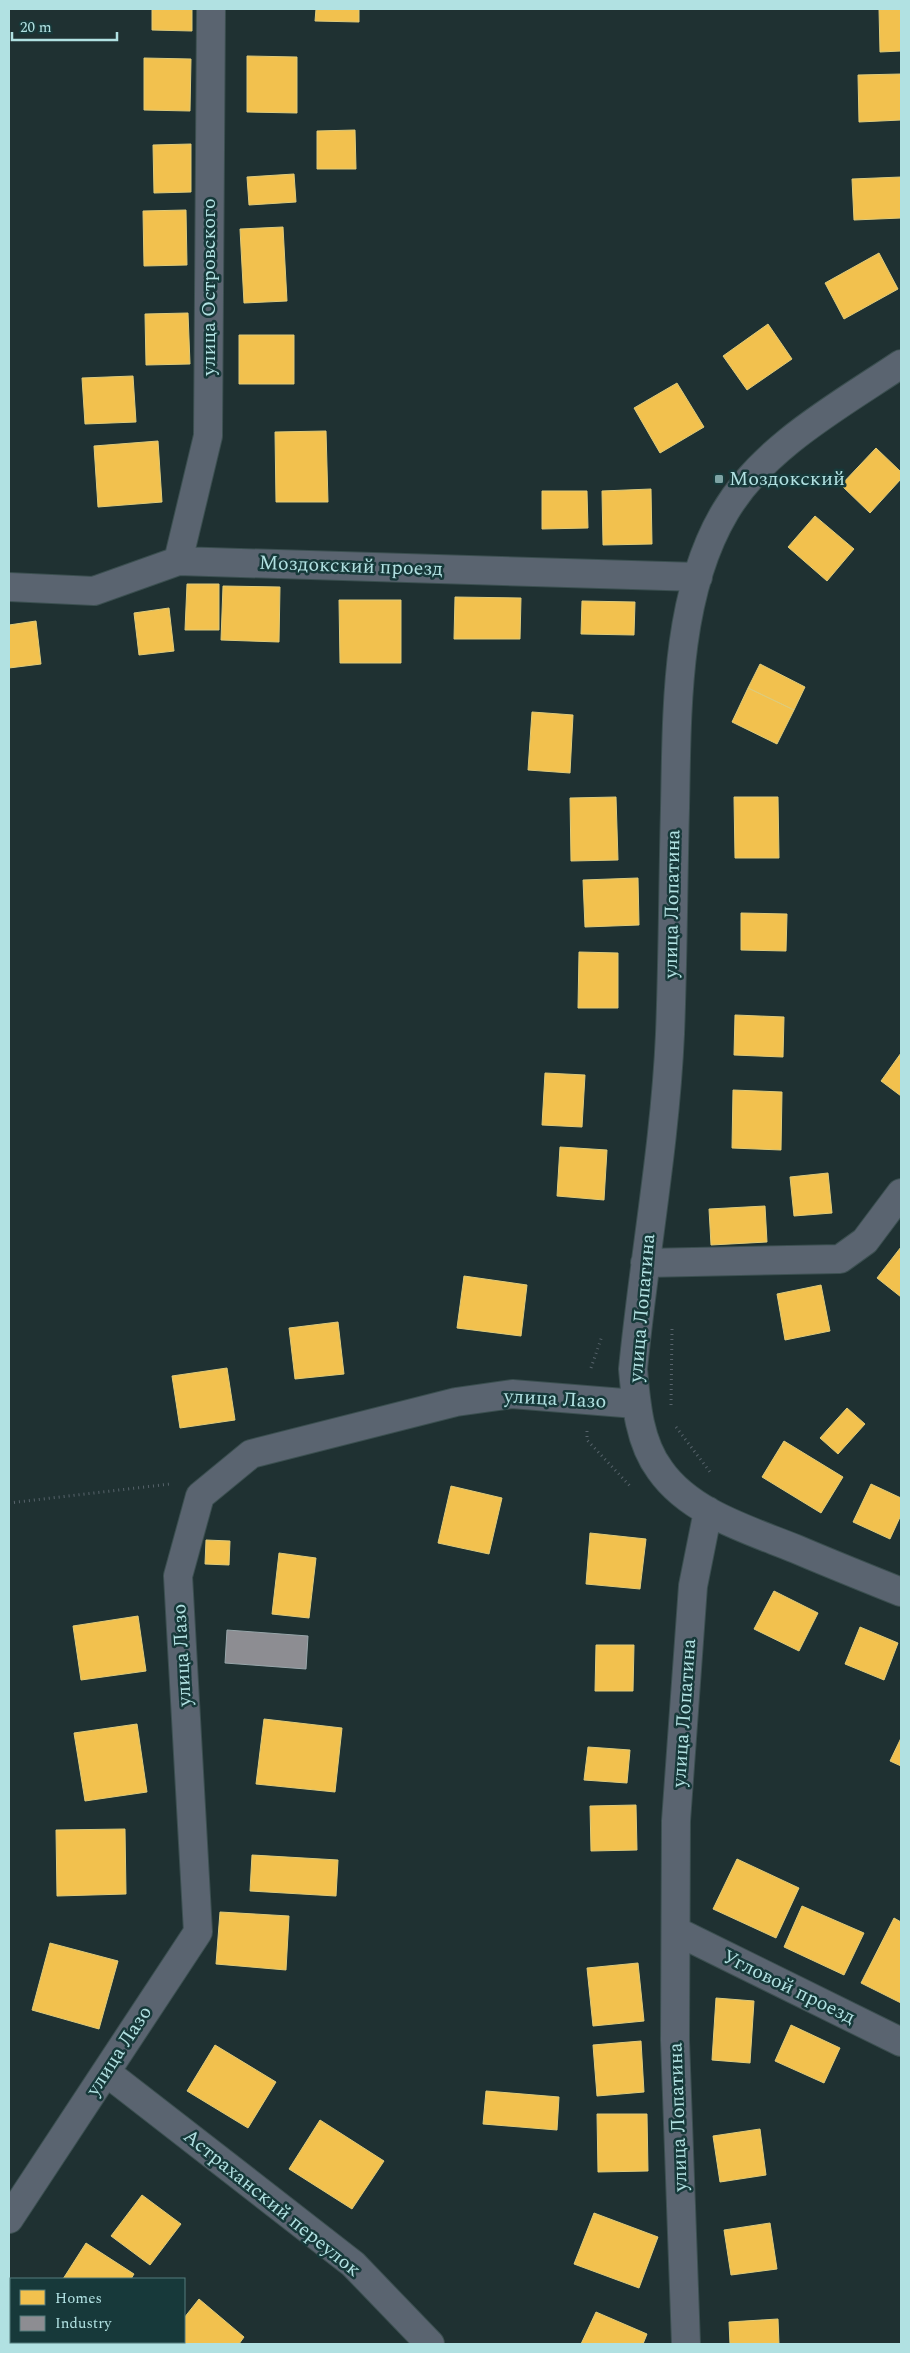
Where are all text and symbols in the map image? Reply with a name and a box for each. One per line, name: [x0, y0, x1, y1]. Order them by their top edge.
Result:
scale bar: [12, 10, 118, 42]
text: 20 m: [20, 16, 52, 39]
street label: улица Островского: [194, 198, 224, 377]
place label: Моздокский: [729, 464, 845, 494]
marker: Моздокский: [713, 473, 725, 485]
street label: Моздокский проезд: [258, 548, 444, 584]
street label: улица Лопатина: [656, 829, 688, 980]
street label: улица Лопатина: [620, 1232, 663, 1385]
street label: улица Лазо: [502, 1381, 607, 1417]
street label: улица Лазо: [164, 1603, 200, 1708]
street label: улица Лопатина: [664, 1637, 704, 1789]
street label: Угловой проезд: [717, 1942, 861, 2032]
street label: улица Лазо: [78, 2000, 160, 2103]
street label: улица Лопатина: [660, 2042, 696, 2193]
street label: Астраханский переулок: [177, 2122, 367, 2284]
legend: [10, 2278, 185, 2343]
text: Homes: [55, 2287, 102, 2310]
text: Industry: [55, 2312, 112, 2335]

